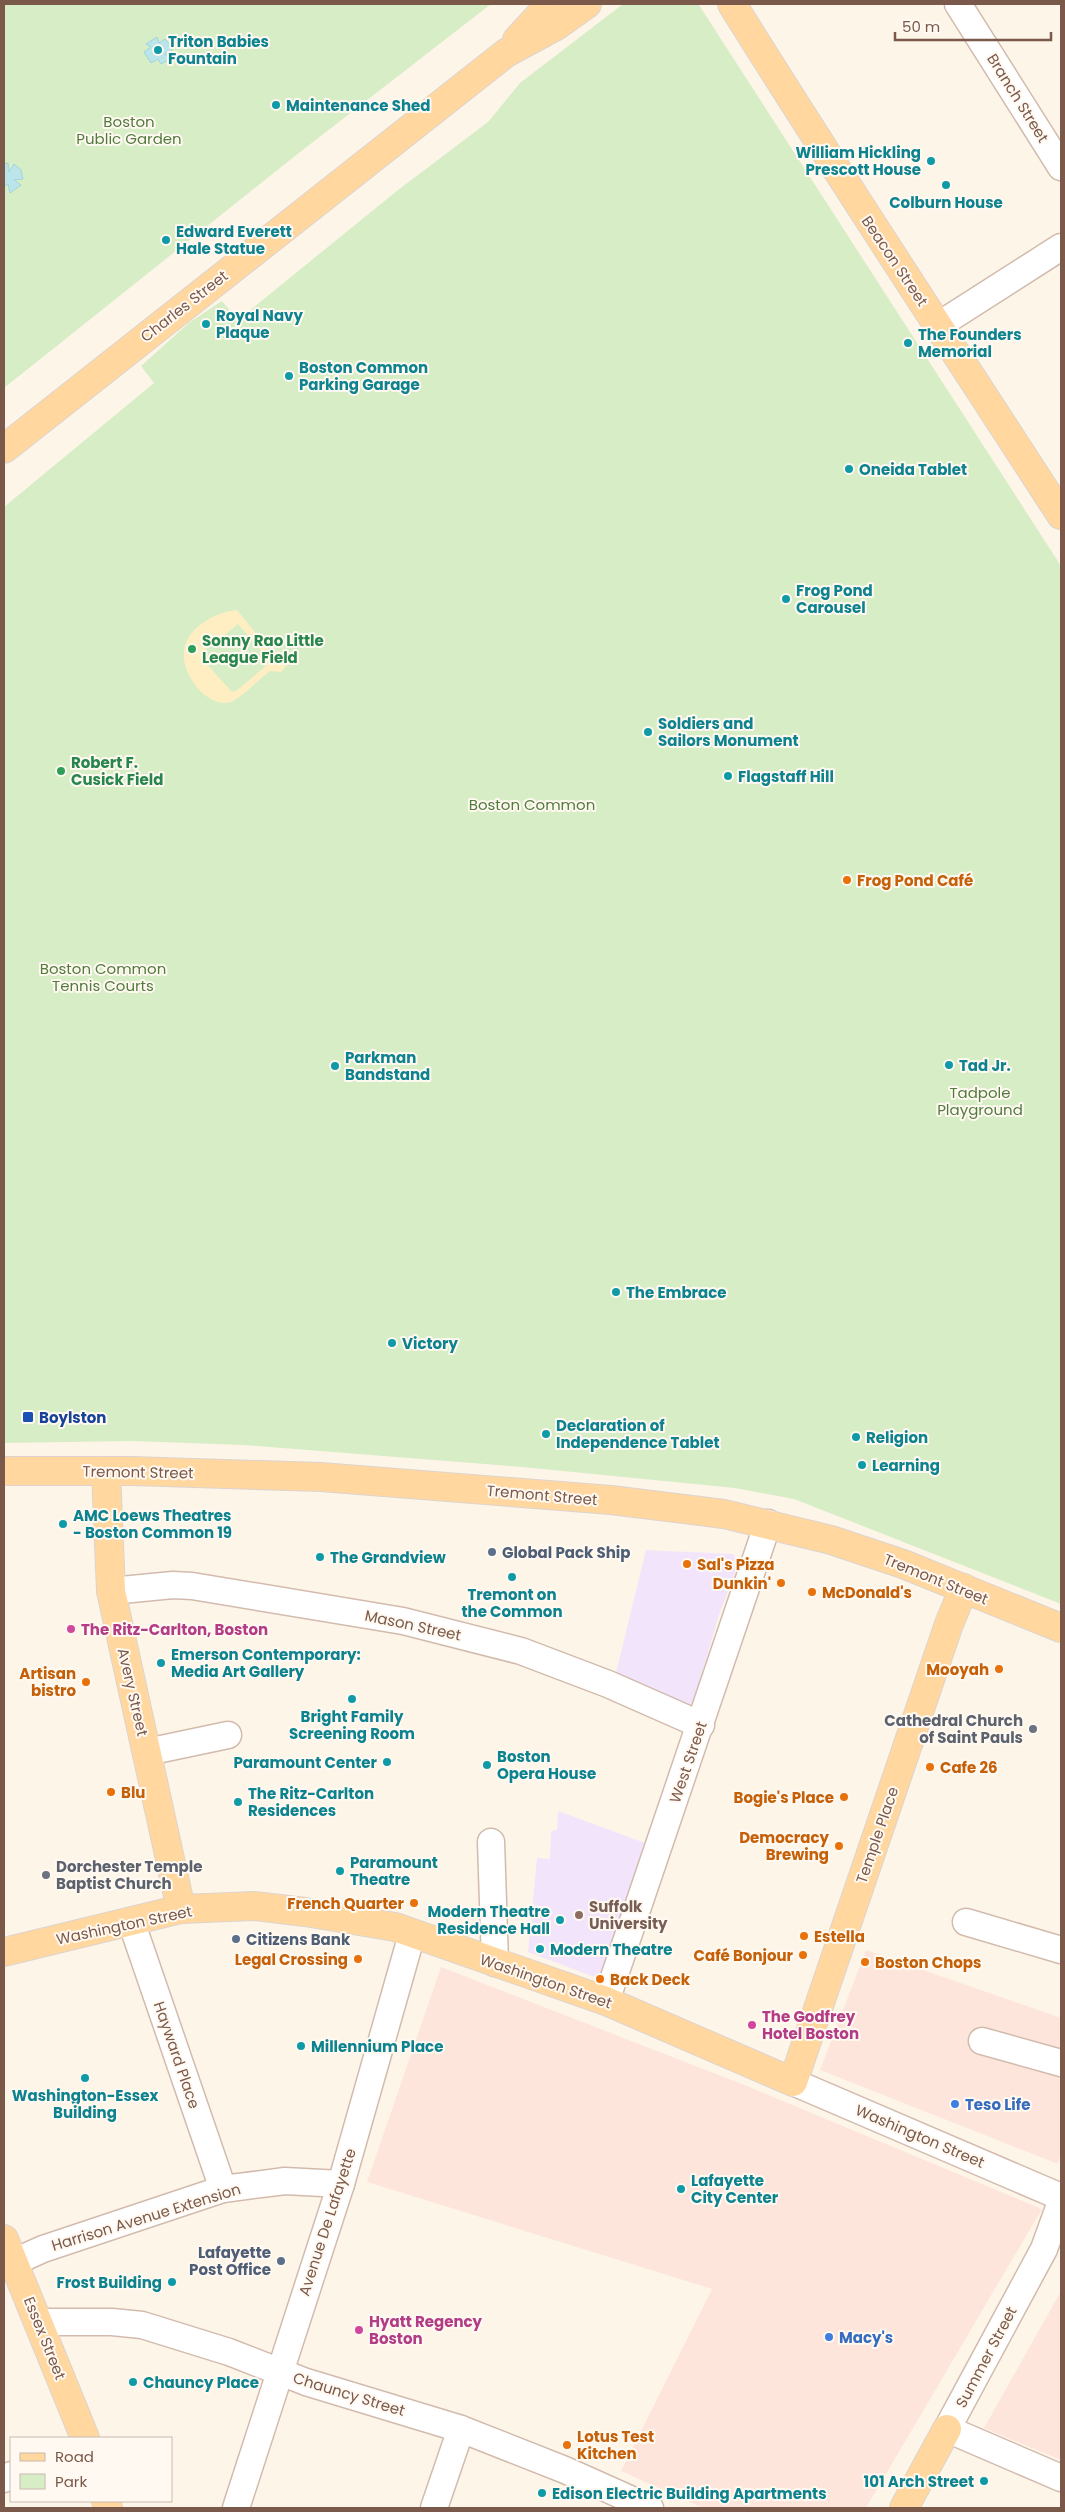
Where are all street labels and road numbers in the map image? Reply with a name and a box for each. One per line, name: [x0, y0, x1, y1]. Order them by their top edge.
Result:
street label: Branch Street: [982, 50, 1054, 146]
street label: Beacon Street: [857, 212, 933, 310]
street label: Charles Street: [136, 265, 232, 347]
street label: Tremont Street: [82, 1461, 194, 1483]
street label: Tremont Street: [486, 1480, 598, 1510]
street label: Tremont Street: [881, 1548, 991, 1610]
street label: Mason Street: [363, 1605, 463, 1645]
street label: Avery Street: [113, 1646, 153, 1738]
street label: West Street: [664, 1718, 712, 1806]
street label: Temple Place: [851, 1784, 903, 1886]
street label: Washington Street: [54, 1900, 194, 1950]
street label: Washington Street: [477, 1949, 615, 2013]
street label: Hayward Place: [149, 1999, 205, 2111]
street label: Washington Street: [852, 2099, 988, 2173]
street label: Avenue De Lafayette: [293, 2146, 361, 2298]
street label: Harrison Avenue Extension: [49, 2178, 243, 2256]
street label: Essex Street: [19, 2293, 71, 2383]
street label: Summer Street: [950, 2303, 1022, 2411]
street label: Chauncy Street: [290, 2367, 408, 2421]

